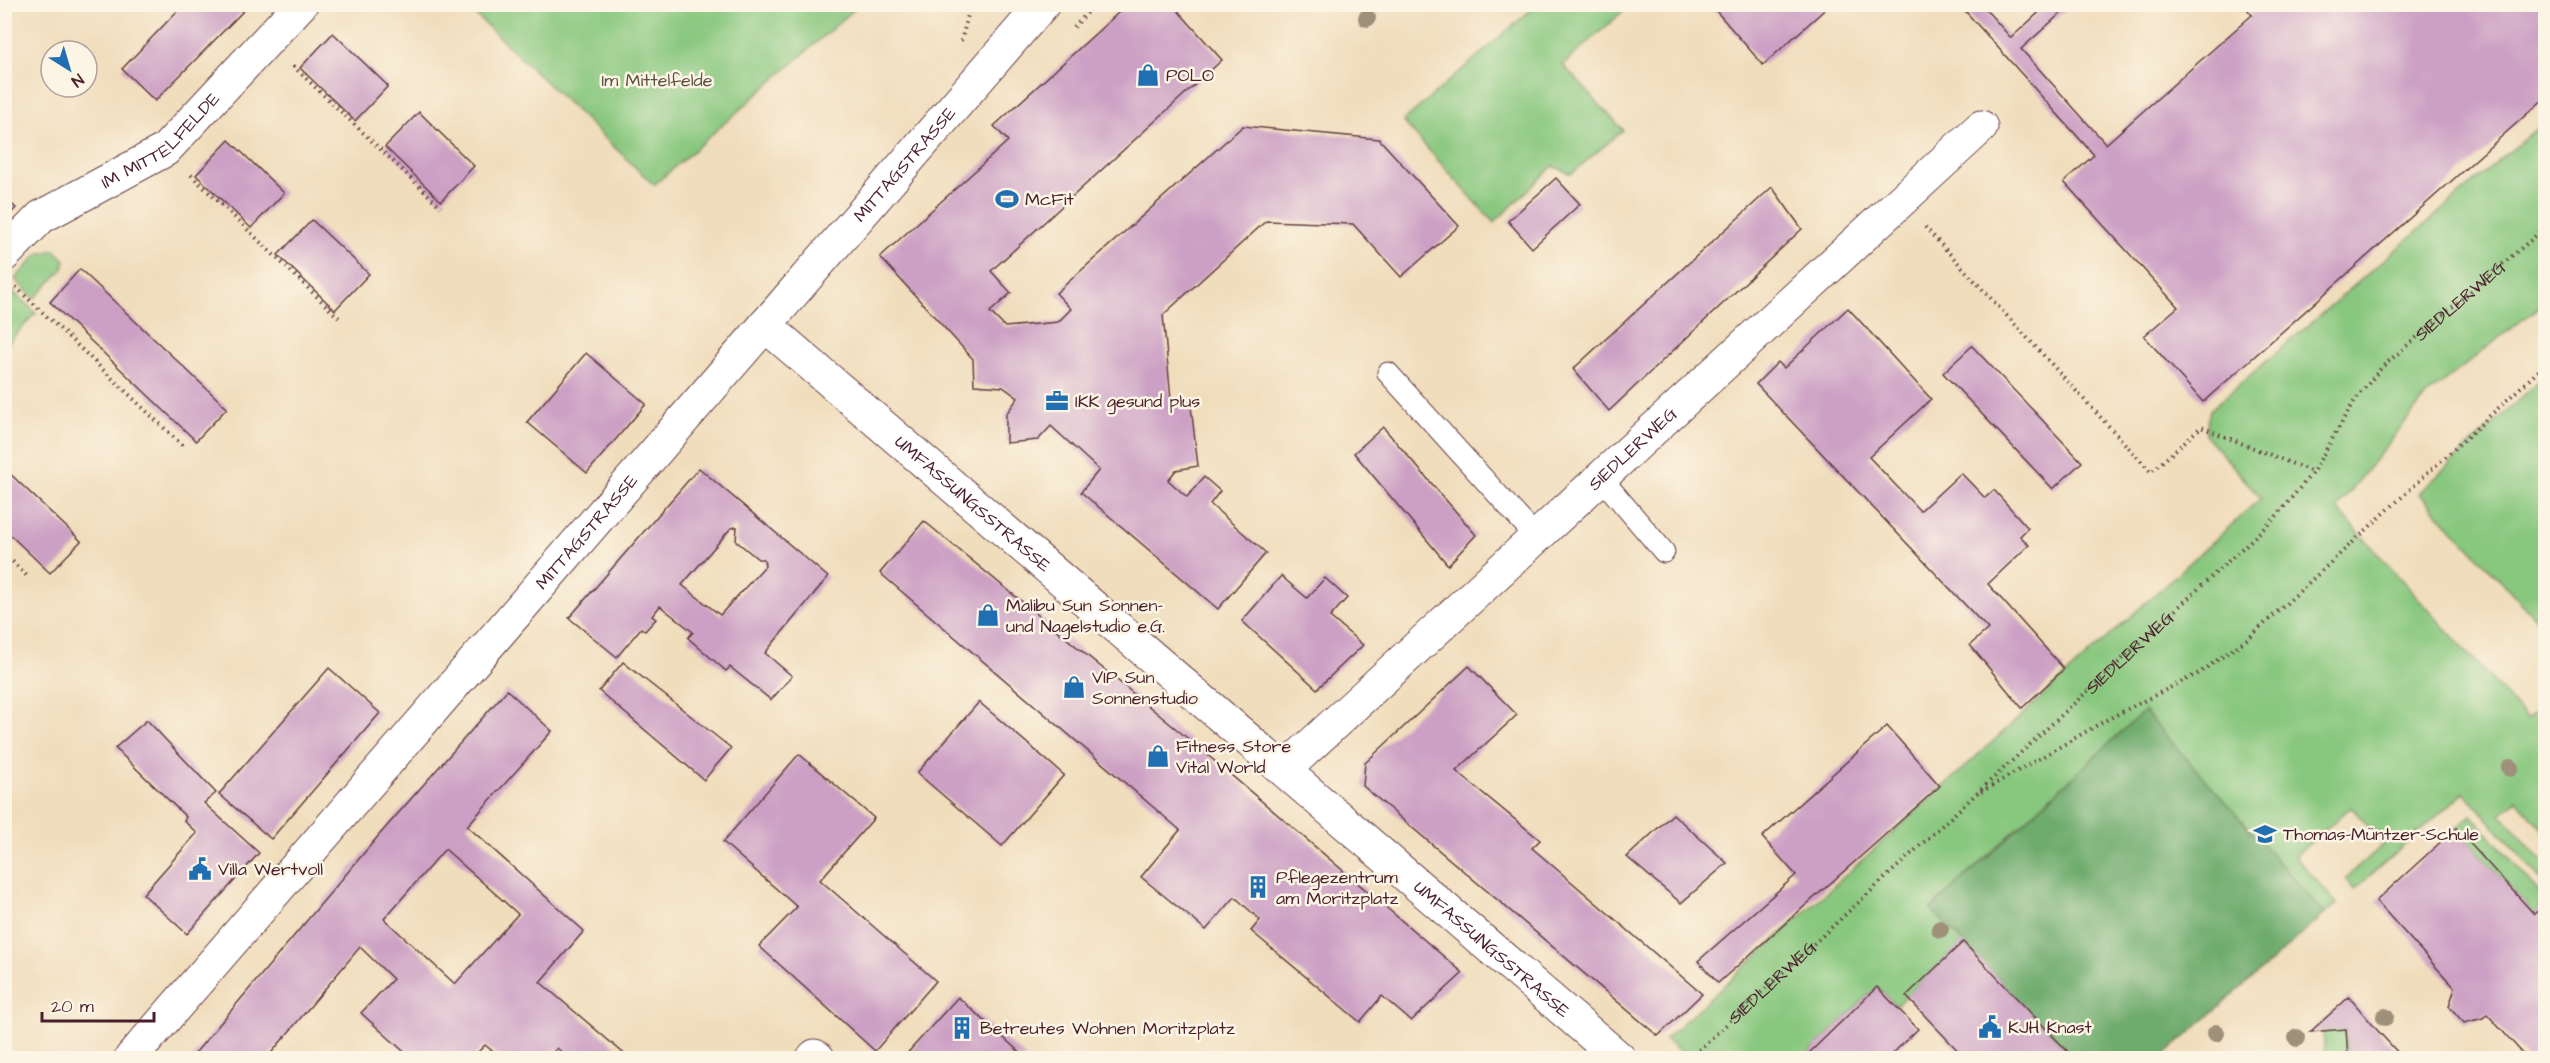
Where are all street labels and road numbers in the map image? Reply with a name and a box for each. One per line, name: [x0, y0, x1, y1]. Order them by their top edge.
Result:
street label: IM MITTELFELDE: [97, 86, 225, 195]
street label: MITTAGSTRASSE: [848, 101, 962, 227]
street label: SIEDLERWEG: [2409, 254, 2511, 347]
street label: SIEDLERWEG: [1583, 401, 1683, 496]
street label: UMFASSUNGSSTRASSE: [889, 429, 1057, 578]
street label: MITTAGSTRASSE: [530, 468, 644, 595]
street label: SIEDLERWEG: [2080, 605, 2180, 700]
street label: UMFASSUNGSSTRASSE: [1408, 875, 1576, 1023]
street label: SIEDLERWEG: [1722, 934, 1823, 1029]

